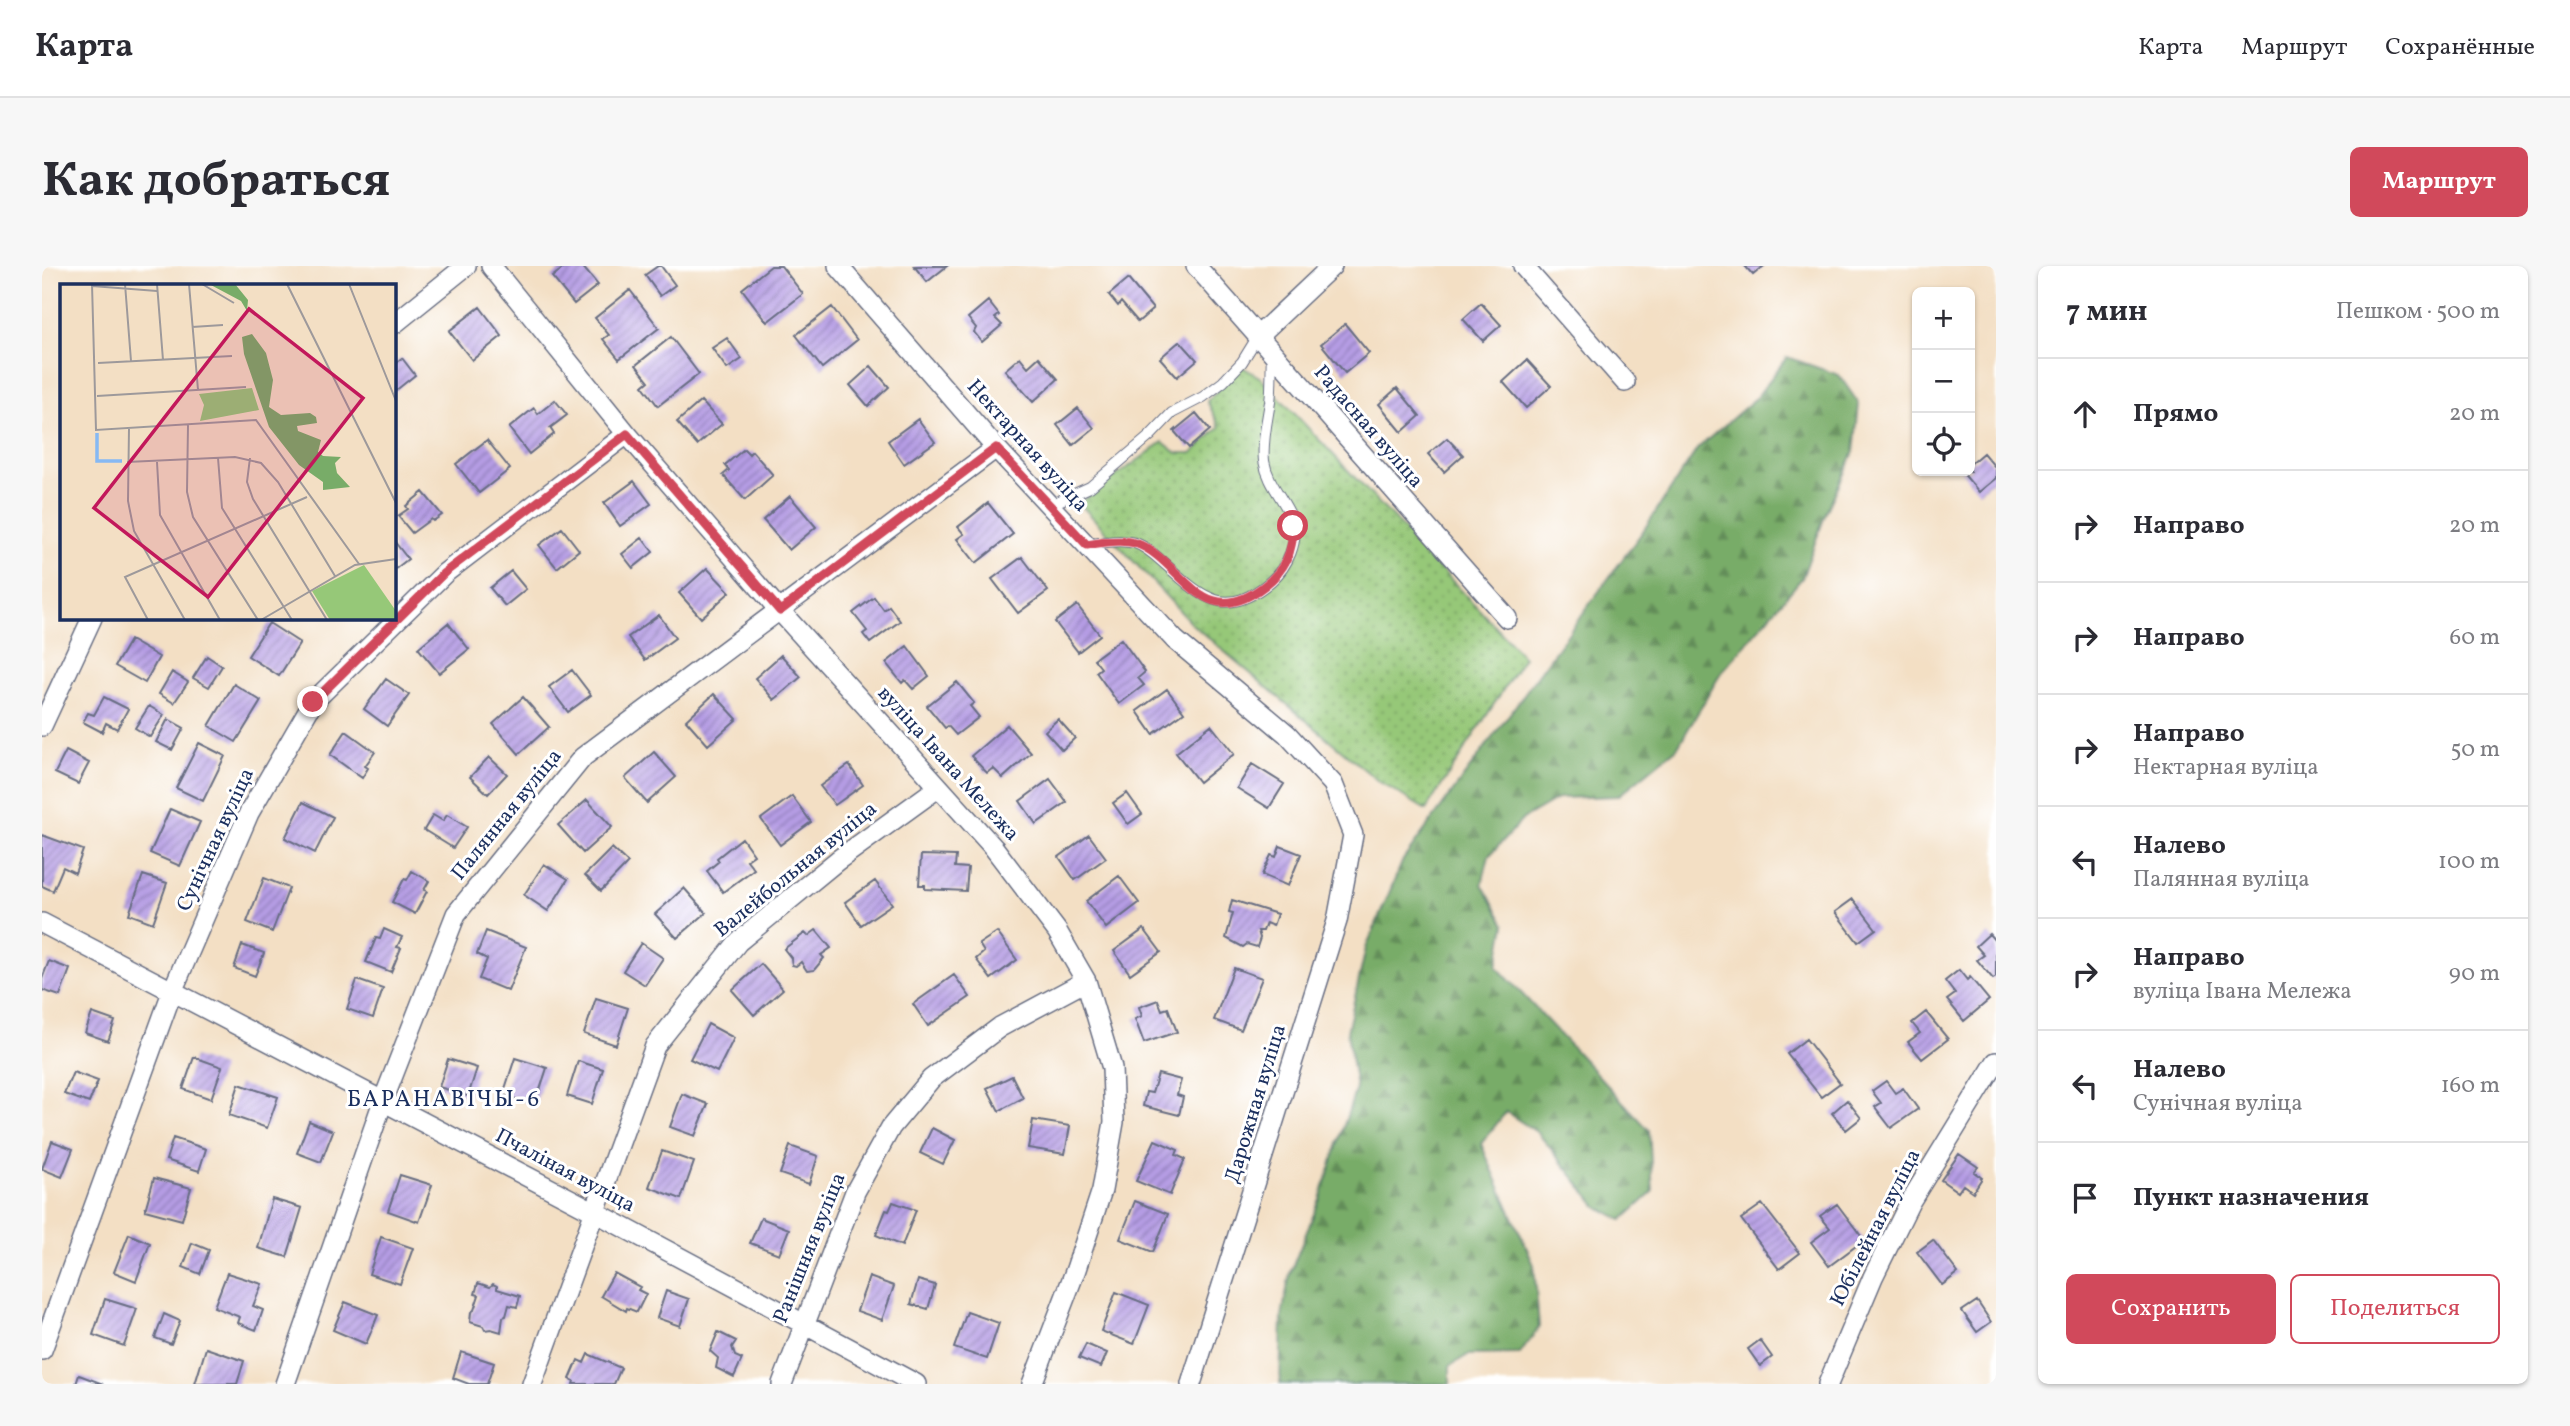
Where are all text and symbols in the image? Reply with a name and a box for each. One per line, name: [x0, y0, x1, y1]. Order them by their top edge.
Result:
text: Карта: [35, 25, 133, 71]
text: Карта: [2138, 31, 2203, 65]
text: Маршрут: [2241, 31, 2347, 65]
text: Сохранённые: [2385, 31, 2535, 65]
button: Маршрут: [2350, 147, 2528, 217]
text: Как добраться: [42, 148, 390, 217]
inset map: [60, 284, 396, 620]
map controls: [1912, 287, 1975, 476]
button: +: [1912, 287, 1975, 350]
text: 7 мин: [2066, 291, 2148, 333]
text: Пешком · 500 m: [2336, 296, 2500, 328]
button: −: [1912, 350, 1975, 413]
street label: Радасная вуліца: [1306, 359, 1430, 495]
street label: Нектарная вуліца: [959, 373, 1095, 519]
icon: ahead: [2066, 395, 2104, 433]
text: Прямо: [2133, 396, 2218, 432]
text: 20 m: [2449, 398, 2500, 430]
button: locate: [1912, 413, 1975, 476]
icon: right: [2066, 507, 2104, 545]
text: Направо: [2133, 508, 2245, 544]
route start: [1277, 510, 1308, 541]
text: 20 m: [2449, 510, 2500, 542]
icon: right: [2066, 619, 2104, 657]
text: Направо: [2133, 620, 2245, 656]
text: 60 m: [2450, 622, 2500, 654]
street label: вуліца Івана Мележа: [870, 680, 1026, 848]
route end: [297, 686, 328, 717]
text: Направо: [2133, 716, 2245, 752]
icon: right: [2066, 731, 2104, 769]
text: 50 m: [2451, 734, 2500, 766]
street label: Палянная вуліца: [445, 743, 569, 887]
text: Нектарная вуліца: [2133, 752, 2319, 784]
street label: Сунічная вуліца: [170, 764, 262, 916]
street label: Валейбольная вуліца: [708, 795, 884, 945]
text: Налево: [2133, 828, 2226, 864]
icon: left: [2066, 843, 2104, 881]
text: 100 m: [2438, 846, 2500, 878]
text: Палянная вуліца: [2133, 864, 2310, 896]
text: Направо: [2133, 940, 2245, 976]
icon: right: [2066, 955, 2104, 993]
text: 90 m: [2449, 958, 2500, 990]
text: вуліца Івана Мележа: [2133, 976, 2352, 1008]
street label: Дарожная вуліца: [1218, 1021, 1294, 1187]
text: Налево: [2133, 1052, 2226, 1088]
icon: left: [2066, 1067, 2104, 1105]
text: 160 m: [2441, 1070, 2500, 1102]
district label: БАРАНАВІЧЫ-6: [347, 1084, 541, 1116]
text: Сунічная вуліца: [2133, 1088, 2303, 1120]
street label: Пчаліная вуліца: [490, 1122, 640, 1220]
street label: Юбілейная вуліца: [1824, 1144, 1928, 1312]
street label: Ранішняя вуліца: [767, 1168, 853, 1328]
icon: arrive: [2066, 1179, 2104, 1217]
text: Пункт назначения: [2133, 1180, 2369, 1216]
button: Сохранить: [2066, 1274, 2276, 1344]
button: Поделиться: [2290, 1274, 2500, 1344]

